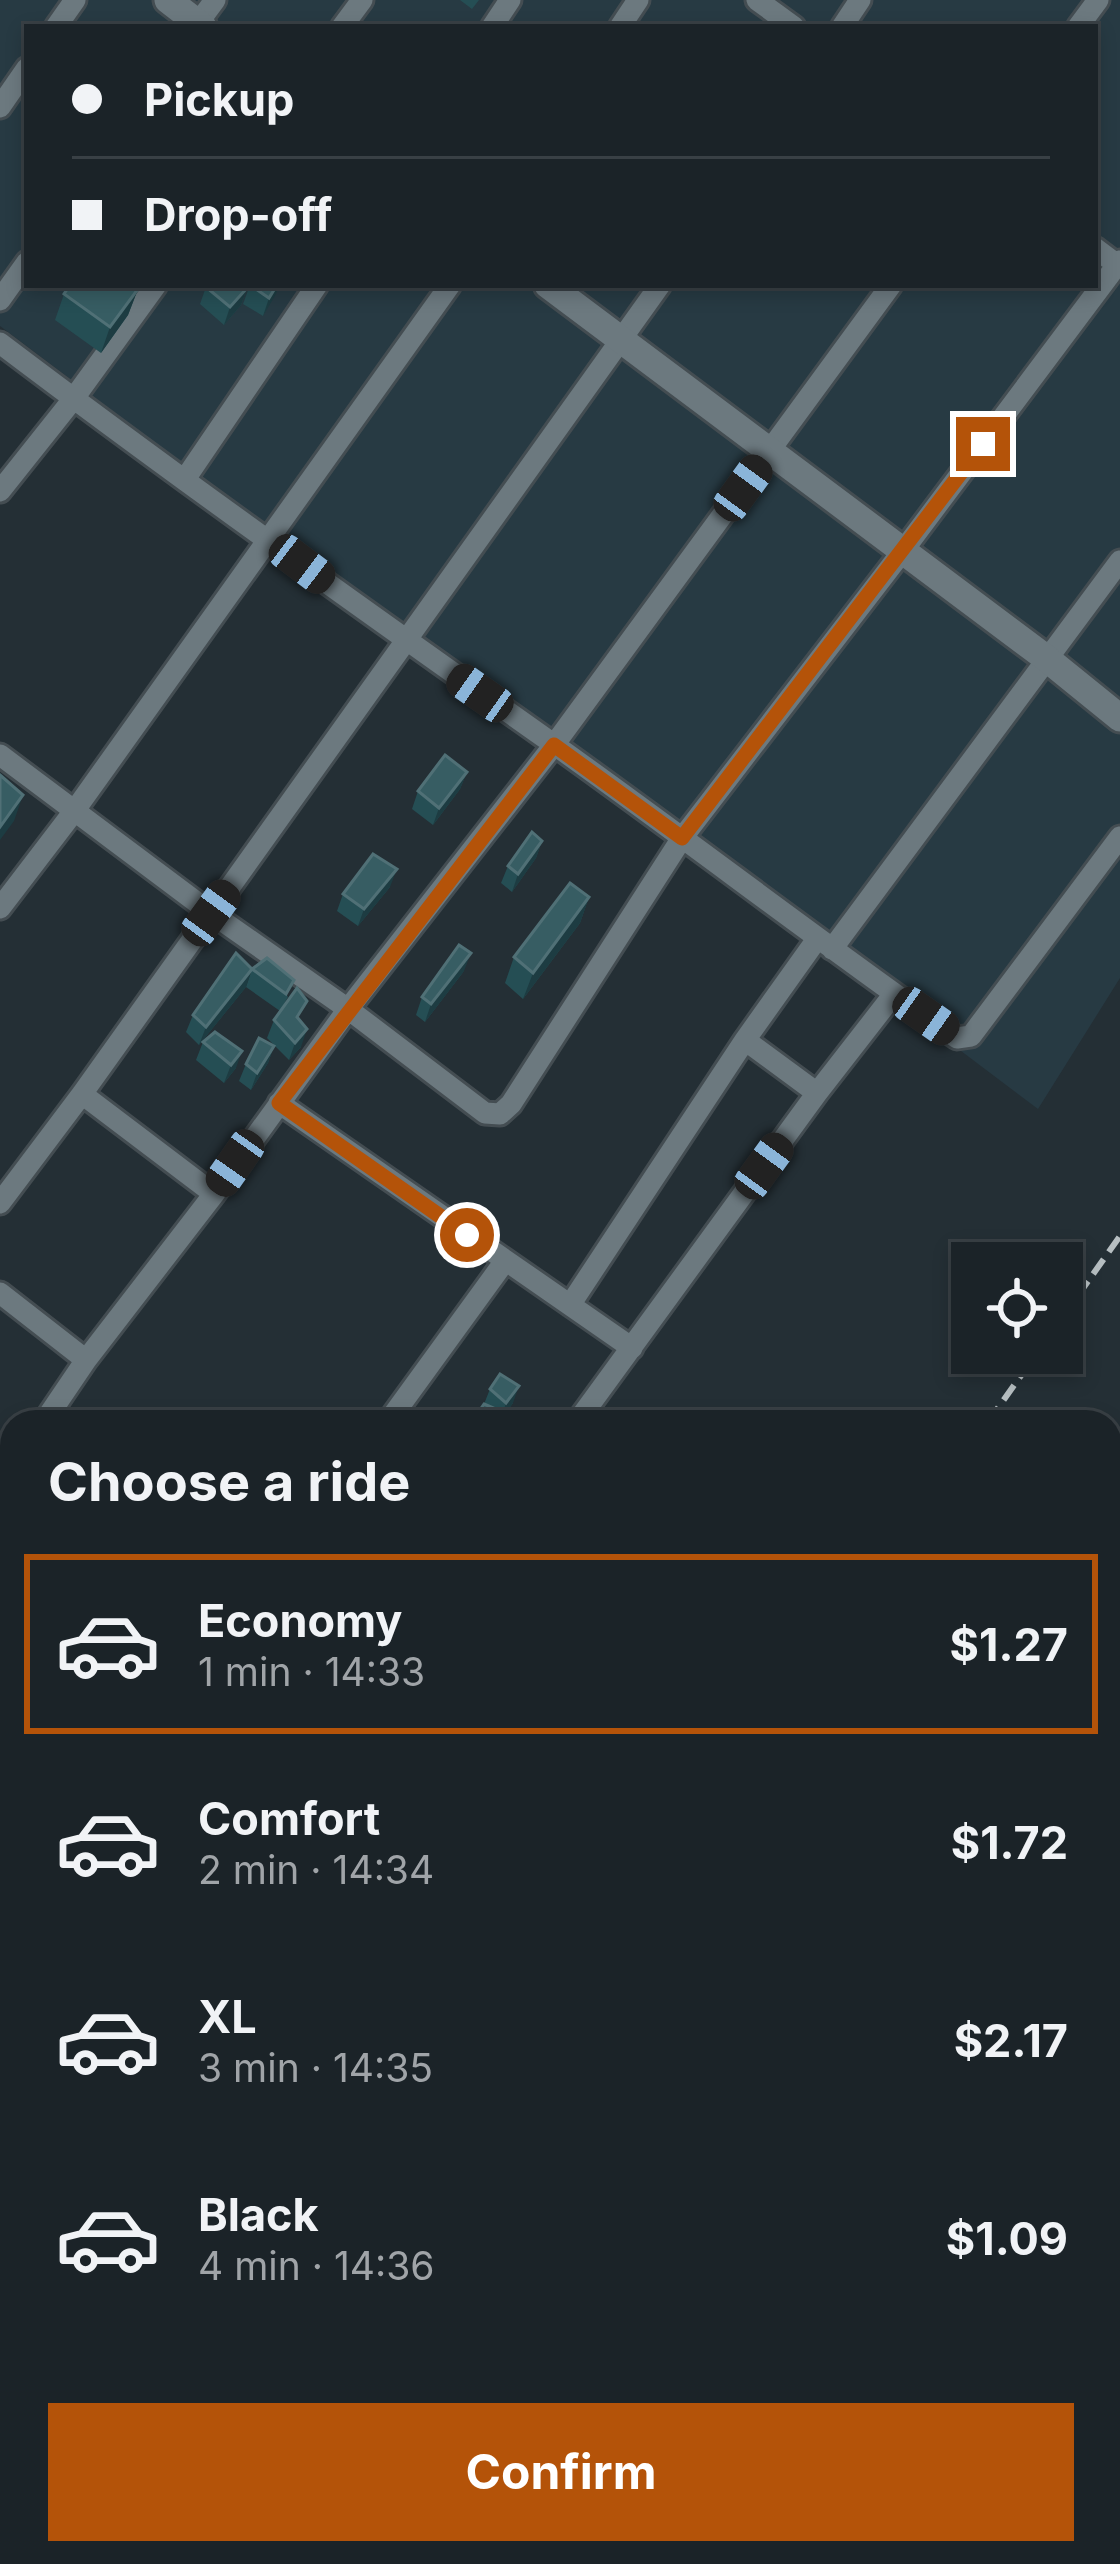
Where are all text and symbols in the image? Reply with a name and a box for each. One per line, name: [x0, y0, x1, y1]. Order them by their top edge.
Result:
text: Pickup: [144, 72, 294, 127]
text: Drop-off: [144, 187, 332, 242]
route end: [956, 417, 1010, 471]
car: [707, 448, 779, 528]
car: [262, 528, 342, 600]
car: [440, 658, 520, 728]
car: [175, 873, 247, 953]
car: [886, 981, 966, 1051]
car: [200, 1123, 270, 1203]
car: [728, 1126, 800, 1206]
route start: [440, 1208, 494, 1262]
map controls: [951, 1242, 1083, 1374]
button: locate: [951, 1242, 1083, 1374]
text: Choose a ride: [48, 1449, 410, 1514]
icon: car: [54, 1590, 162, 1698]
text: Economy: [198, 1593, 402, 1648]
text: $1.27: [950, 1617, 1068, 1672]
text: 1 min · 14:33: [198, 1648, 425, 1695]
icon: car: [54, 1788, 162, 1896]
text: Comfort: [198, 1791, 380, 1846]
text: $1.72: [951, 1815, 1068, 1870]
text: 2 min · 14:34: [198, 1846, 434, 1893]
icon: car: [54, 1986, 162, 2094]
text: XL: [198, 1989, 257, 2044]
text: $2.17: [954, 2013, 1068, 2068]
text: 3 min · 14:35: [198, 2044, 433, 2091]
icon: car: [54, 2184, 162, 2292]
text: Black: [198, 2187, 319, 2242]
text: $1.09: [946, 2211, 1068, 2266]
text: 4 min · 14:36: [198, 2242, 435, 2289]
button: Confirm: [48, 2403, 1074, 2541]

